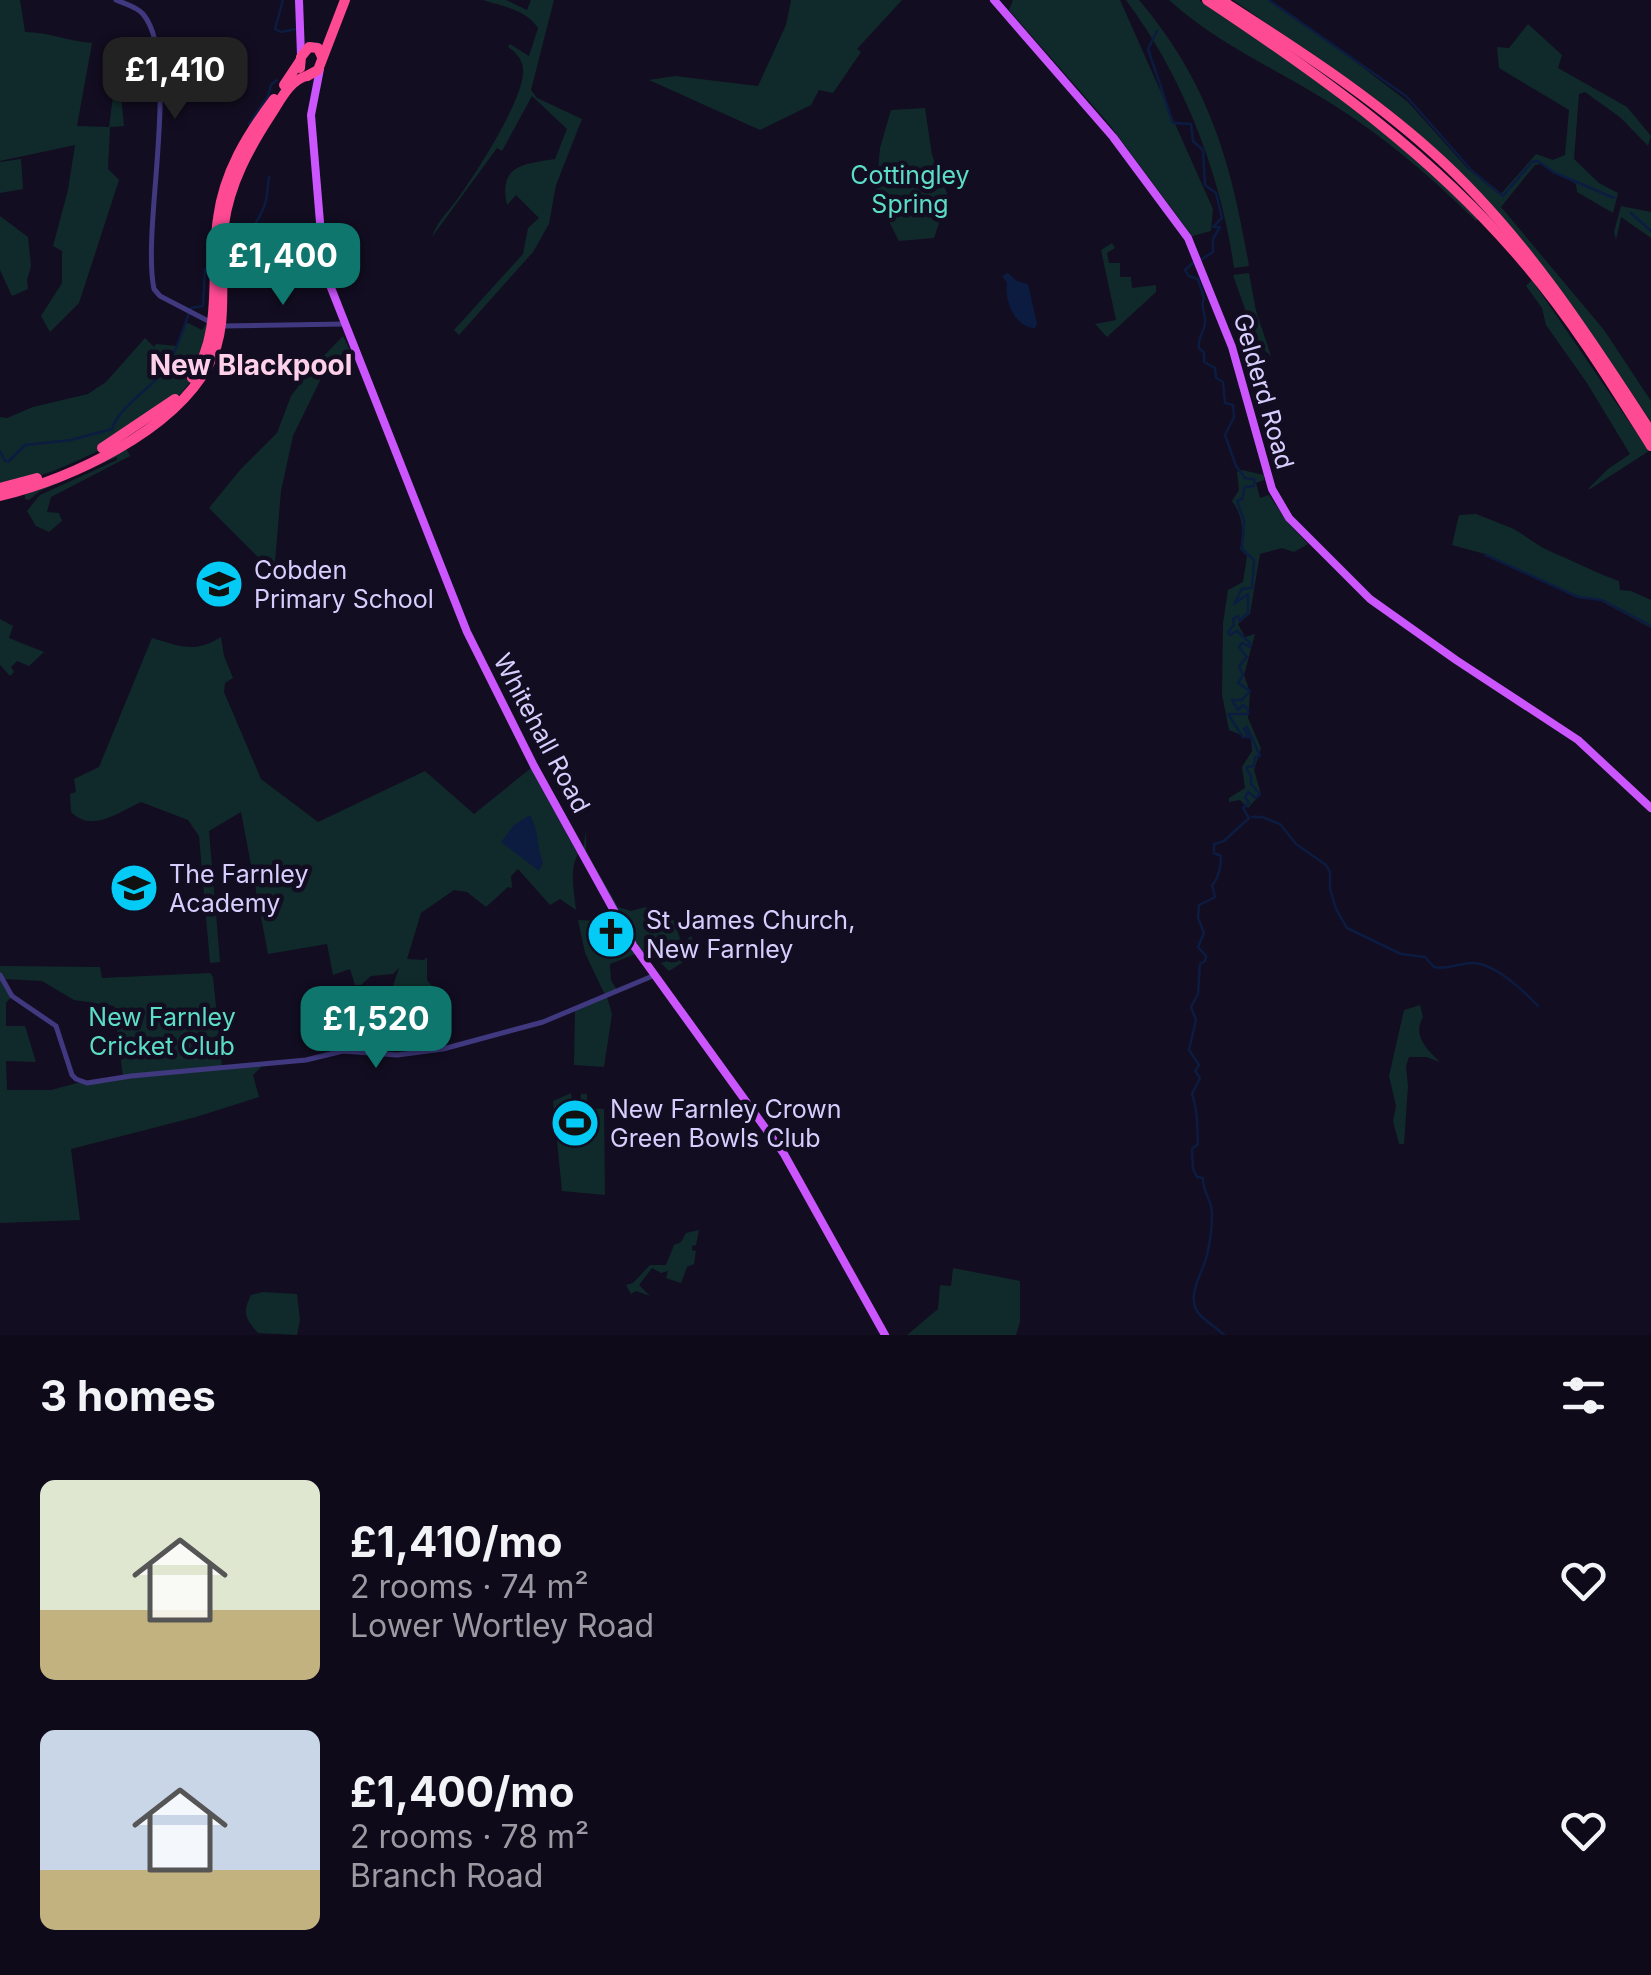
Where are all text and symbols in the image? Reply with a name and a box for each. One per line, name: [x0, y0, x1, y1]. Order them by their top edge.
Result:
pin: £1,410: [94, 37, 256, 122]
text: £1,410: [125, 50, 225, 89]
park label: Cottingley Spring: [850, 160, 970, 219]
pin: £1,400: [202, 223, 364, 308]
text: £1,400: [228, 236, 338, 275]
street label: Gelderd Road: [1227, 310, 1301, 472]
district label: New Blackpool: [150, 348, 352, 382]
place label: Cobden Primary School: [254, 555, 434, 614]
school or university icon: Cobden Primary School: [193, 558, 245, 610]
street label: Whitehall Road: [487, 648, 597, 818]
place label: The Farnley Academy: [169, 859, 308, 918]
school or university icon: The Farnley Academy: [108, 862, 160, 914]
place label: St James Church, New Farnley: [646, 905, 855, 964]
church icon: St James Church, New Farnley: [585, 908, 637, 960]
pin: £1,520: [295, 986, 457, 1071]
text: £1,520: [323, 999, 429, 1038]
park label: New Farnley Cricket Club: [88, 1002, 236, 1061]
place label: New Farnley Crown Green Bowls Club: [610, 1094, 841, 1153]
sports icon: New Farnley Crown Green Bowls Club: [549, 1097, 601, 1149]
icon: filters: [1556, 1368, 1611, 1423]
text: 3 homes: [40, 1370, 216, 1421]
text: £1,410/mo: [350, 1516, 563, 1567]
icon: home: [120, 1520, 240, 1640]
icon: heart: [1556, 1553, 1611, 1608]
text: 2 rooms · 74 m²: [350, 1567, 589, 1606]
text: Lower Wortley Road: [350, 1606, 654, 1645]
text: £1,400/mo: [350, 1766, 574, 1817]
icon: home: [120, 1770, 240, 1890]
icon: heart: [1556, 1803, 1611, 1858]
text: 2 rooms · 78 m²: [350, 1817, 589, 1856]
text: Branch Road: [350, 1856, 543, 1895]

